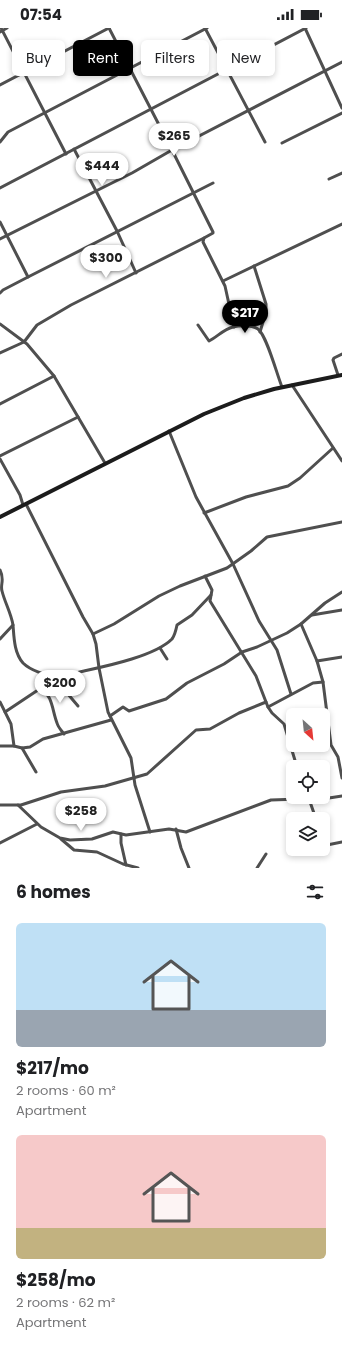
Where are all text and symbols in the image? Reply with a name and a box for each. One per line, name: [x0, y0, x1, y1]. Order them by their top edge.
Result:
text: 07:54: [20, 4, 62, 25]
chip: Buy: [12, 40, 65, 76]
chip: Rent: [73, 40, 133, 76]
chip: Filters: [141, 40, 209, 76]
chip: New: [217, 40, 275, 76]
pin: $265: [150, 123, 198, 157]
text: $265: [158, 126, 190, 145]
pin: $444: [78, 153, 126, 187]
text: $444: [85, 156, 119, 175]
pin: $300: [82, 245, 130, 279]
text: $300: [89, 248, 123, 267]
pin: $217: [221, 300, 269, 334]
text: $217: [231, 303, 259, 322]
pin: $200: [36, 670, 84, 704]
text: $200: [44, 673, 76, 692]
north arrow: [286, 708, 330, 752]
map controls: [286, 708, 330, 856]
button: locate: [286, 760, 330, 804]
pin: $258: [57, 798, 105, 832]
text: $258: [65, 801, 97, 820]
button: layers: [286, 812, 330, 856]
text: 6 homes: [16, 880, 91, 904]
icon: filters: [304, 881, 326, 903]
icon: home: [135, 949, 207, 1021]
text: $217/mo: [16, 1056, 89, 1080]
text: 2 rooms · 60 m²: [16, 1081, 116, 1100]
text: Apartment: [16, 1101, 86, 1120]
icon: home: [135, 1161, 207, 1233]
text: $258/mo: [16, 1268, 96, 1292]
text: 2 rooms · 62 m²: [16, 1293, 115, 1312]
text: Apartment: [16, 1313, 86, 1332]

